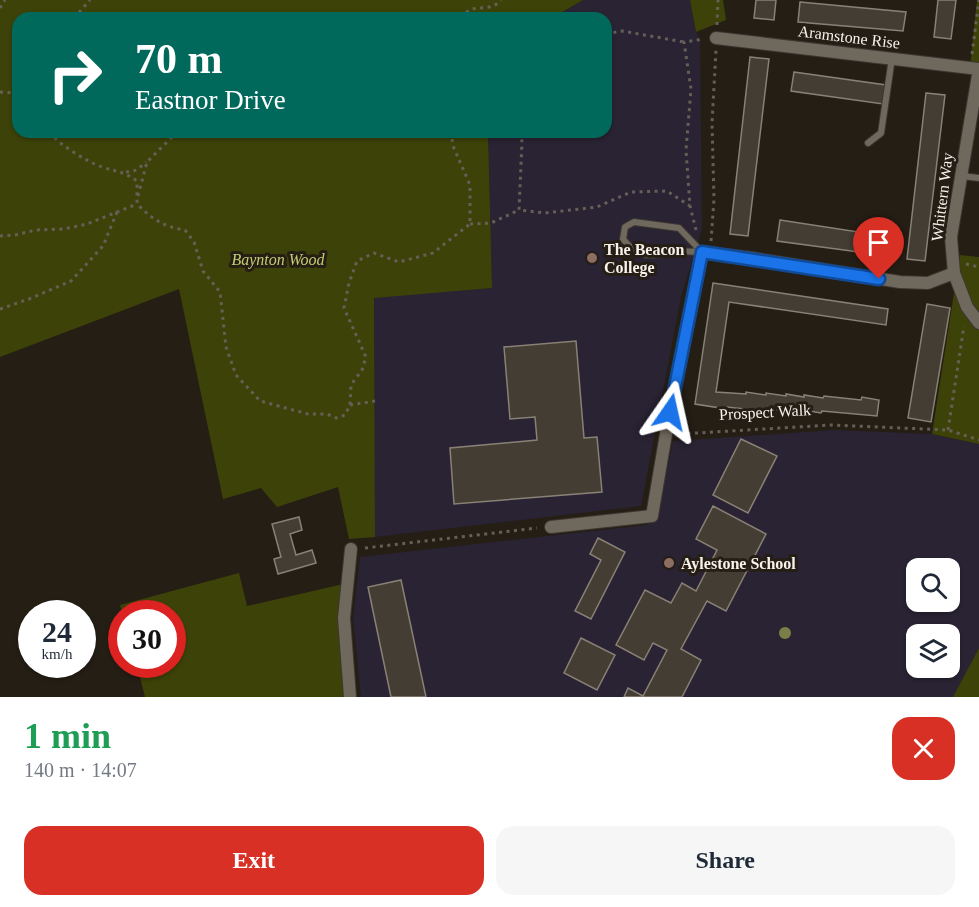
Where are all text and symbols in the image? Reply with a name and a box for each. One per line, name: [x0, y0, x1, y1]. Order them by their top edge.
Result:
street label: Aramstone Rise: [797, 22, 901, 52]
icon: right: [36, 36, 114, 114]
text: 70 m: [135, 36, 223, 82]
text: Eastnor Drive: [135, 85, 286, 115]
street label: Whittern Way: [928, 152, 957, 243]
pin: [853, 217, 904, 279]
icon: arrive: [862, 226, 895, 259]
place label: The Beacon College: [604, 241, 685, 277]
park label: Baynton Wood: [231, 251, 326, 269]
marker: The Beacon College: [585, 251, 599, 265]
position arrow: [638, 380, 702, 444]
street label: Prospect Walk: [719, 401, 812, 424]
place label: Aylestone School: [681, 555, 796, 573]
marker: Aylestone School: [662, 556, 676, 570]
map controls: [906, 558, 960, 678]
button: search: [906, 558, 960, 612]
speed limit sign: 30: [108, 600, 186, 678]
text: 24: [42, 615, 72, 648]
button: layers: [906, 624, 960, 678]
text: km/h: [42, 646, 72, 662]
text: 1 min: [24, 716, 111, 756]
button: close: [892, 717, 955, 780]
text: 140 m · 14:07: [24, 759, 137, 781]
button: Exit: [24, 826, 484, 895]
button: Share: [496, 826, 955, 895]

